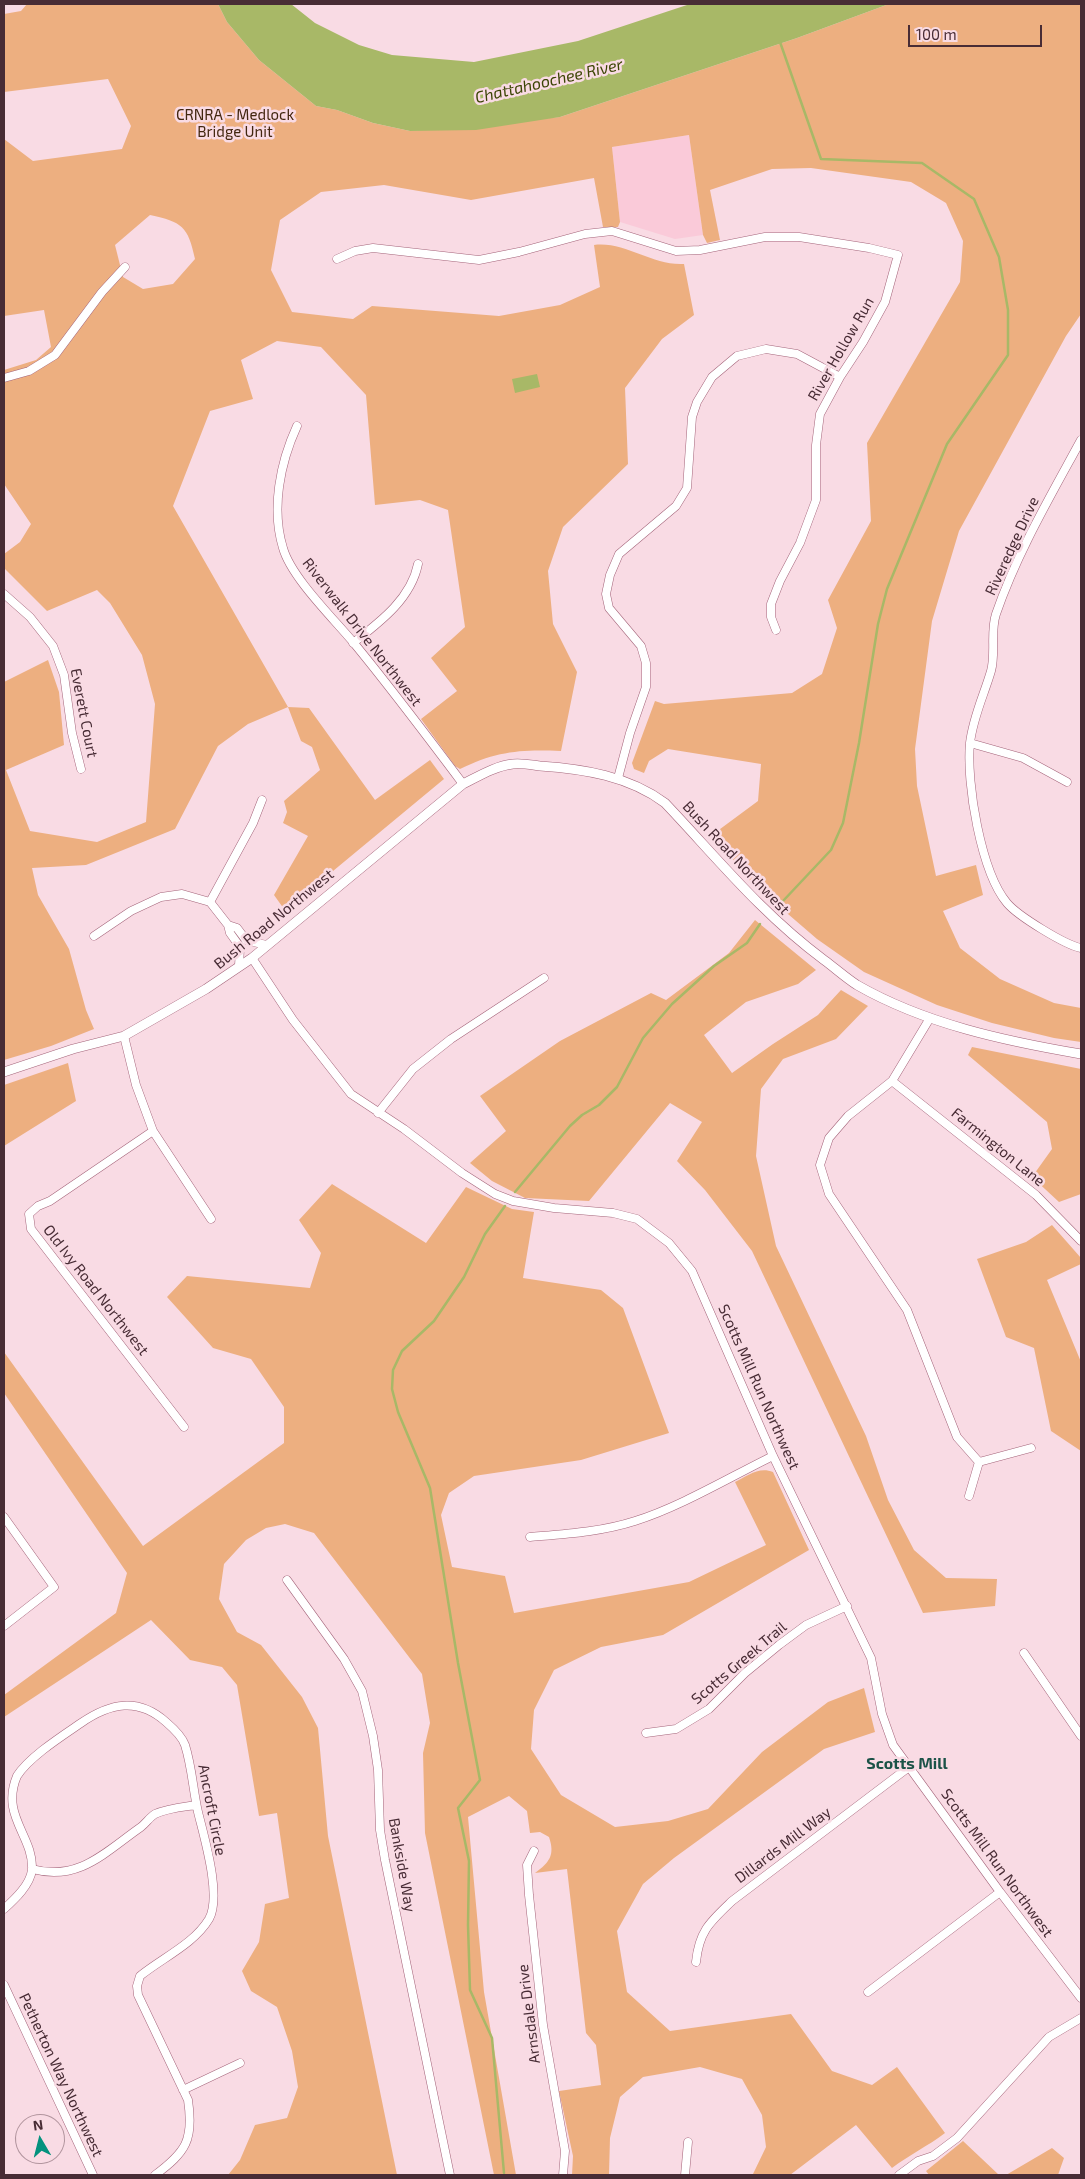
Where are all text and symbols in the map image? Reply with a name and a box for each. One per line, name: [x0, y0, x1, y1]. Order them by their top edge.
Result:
scale bar: [910, 15, 1044, 47]
text: 100 m: [916, 25, 957, 43]
water label: Chattahoochee River: [473, 55, 625, 107]
park label: CRNRA - Medlock Bridge Unit: [176, 106, 294, 141]
street label: River Hollow Run: [804, 294, 878, 404]
street label: Riveredge Drive: [981, 494, 1043, 598]
street label: Riverwalk Drive Northwest: [299, 554, 425, 710]
street label: Everett Court: [67, 667, 101, 759]
street label: Bush Road Northwest: [679, 797, 793, 919]
street label: Bush Road Northwest: [211, 865, 337, 973]
street label: Farmington Lane: [948, 1104, 1048, 1190]
street label: Old Ivy Road Northwest: [39, 1221, 153, 1359]
street label: Scotts Mill Run Northwest: [714, 1302, 804, 1472]
street label: Scotts Greek Trail: [688, 1618, 790, 1708]
district label: Scotts Mill: [866, 1754, 948, 1774]
street label: Ancroft Circle: [194, 1763, 230, 1857]
street label: Scotts Mill Run Northwest: [937, 1785, 1057, 1941]
street label: Dillards Mill Way: [731, 1803, 835, 1887]
street label: Bankside Way: [385, 1816, 419, 1914]
street label: Arnsdale Drive: [514, 1963, 544, 2065]
street label: Petherton Way Northwest: [15, 1990, 107, 2160]
north arrow: [15, 2114, 65, 2164]

